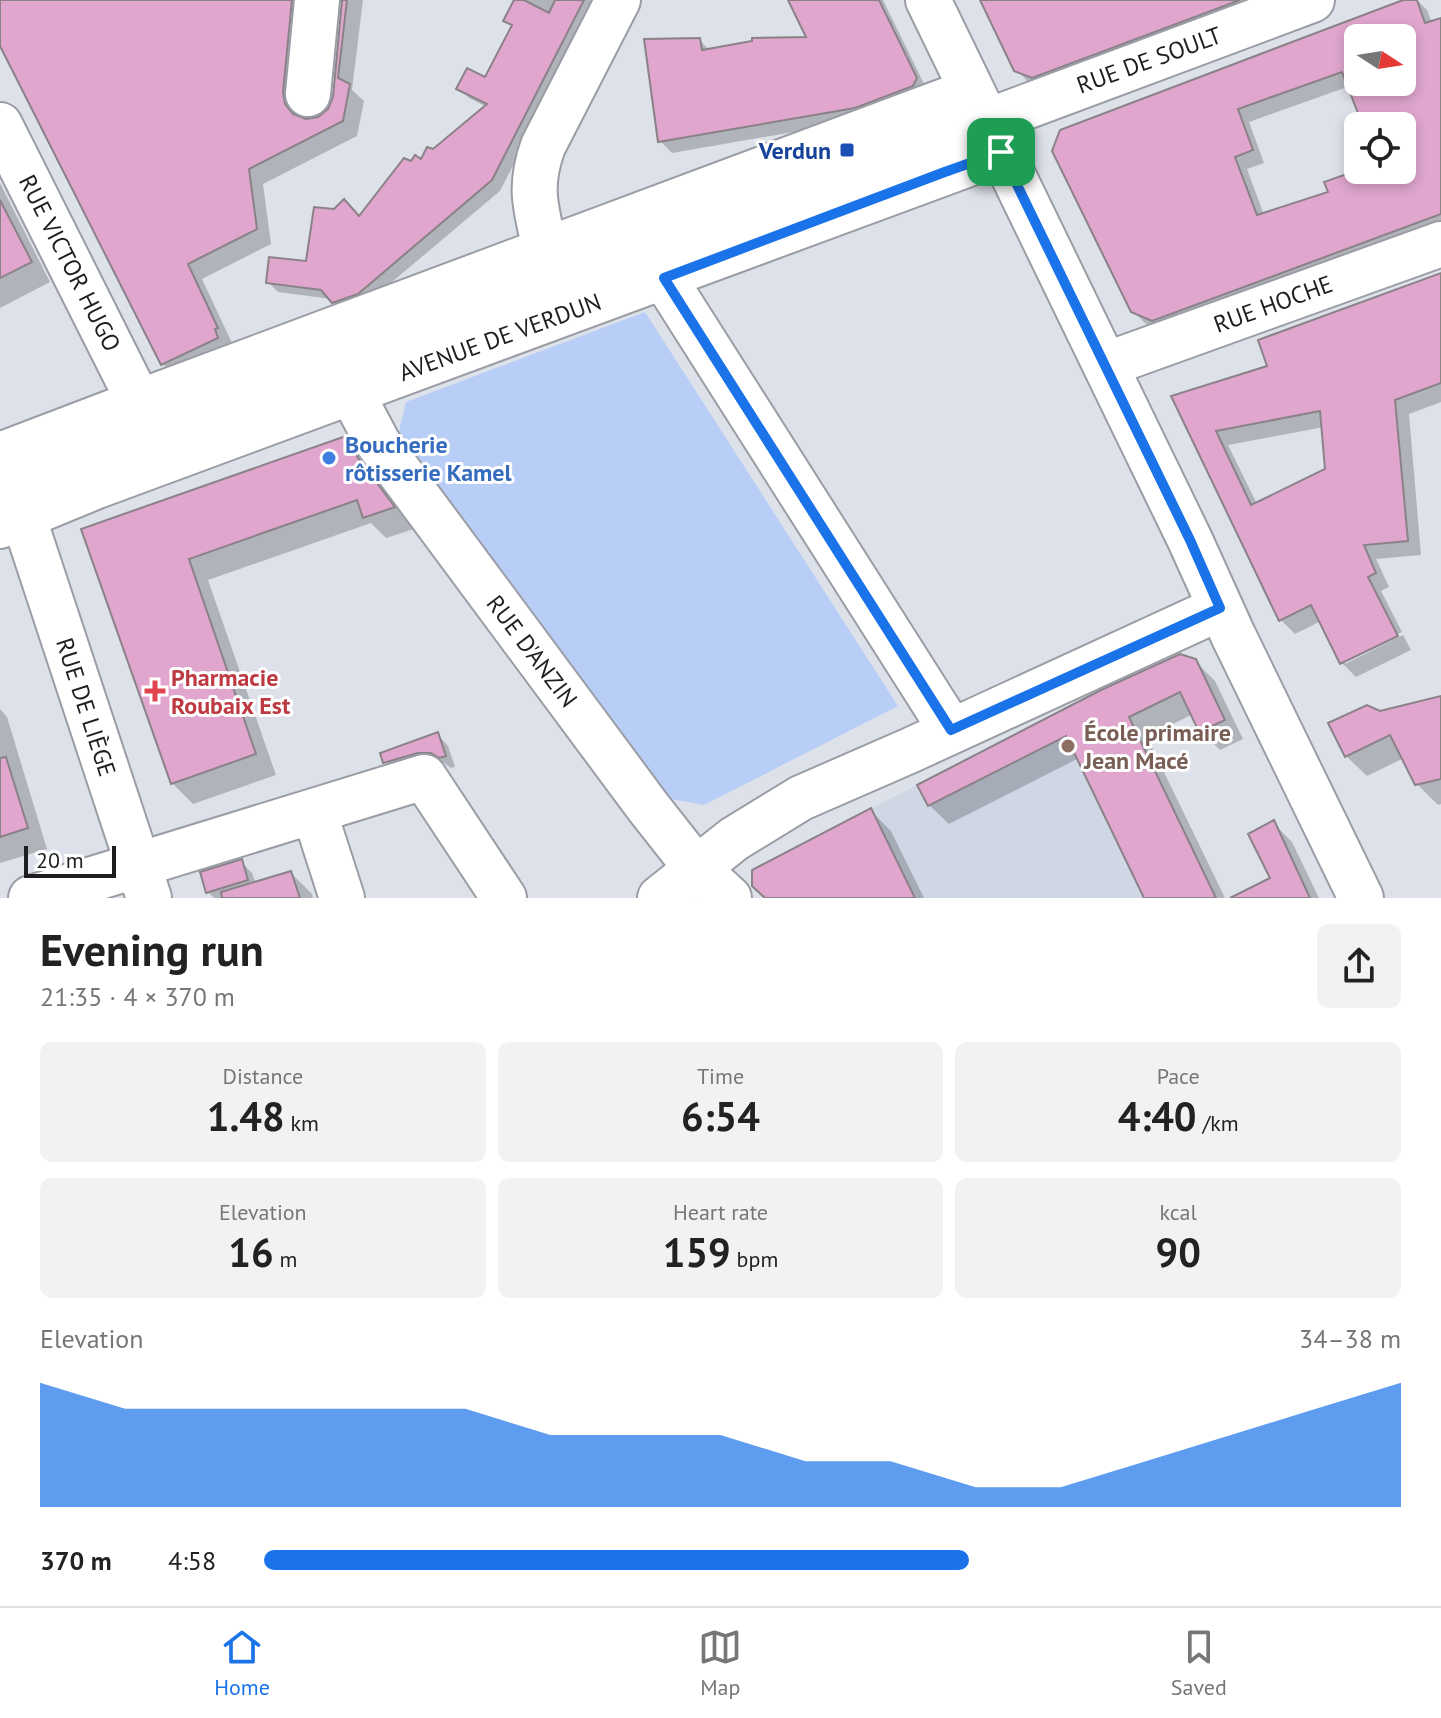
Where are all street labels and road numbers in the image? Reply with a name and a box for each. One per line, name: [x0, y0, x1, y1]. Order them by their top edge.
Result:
street label: RUE DE SOULT: [1072, 19, 1226, 101]
street label: RUE VICTOR HUGO: [12, 169, 128, 357]
street label: RUE HOCHE: [1209, 268, 1337, 340]
street label: AVENUE DE VERDUN: [395, 286, 605, 388]
street label: RUE D'ANZIN: [480, 589, 584, 713]
street label: RUE DE LIÈGE: [49, 634, 123, 780]

